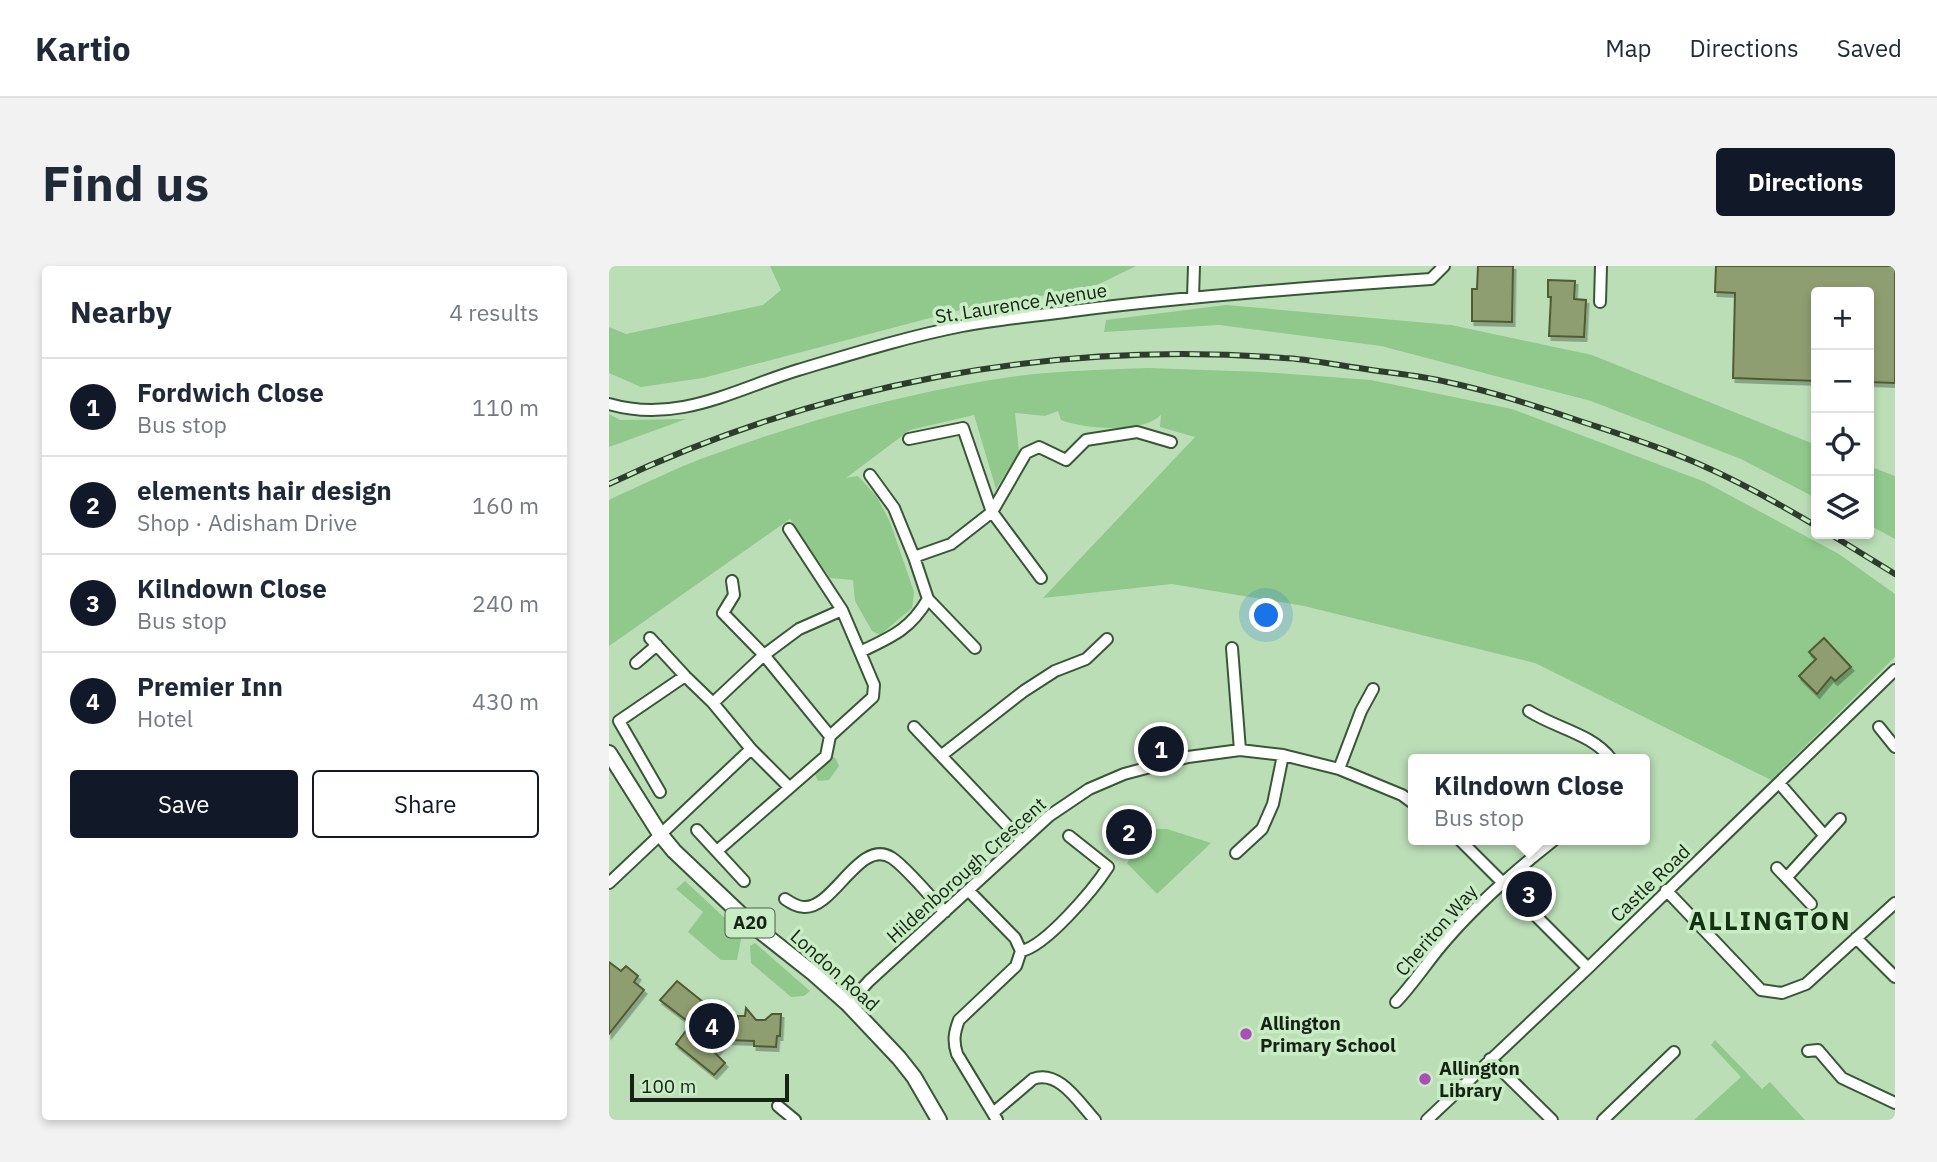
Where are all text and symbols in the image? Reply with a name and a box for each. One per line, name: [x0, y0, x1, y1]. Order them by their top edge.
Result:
text: Kartio: [35, 27, 131, 70]
text: Map: [1605, 32, 1651, 64]
text: Directions: [1689, 32, 1799, 64]
text: Saved: [1837, 32, 1902, 64]
button: Directions: [1716, 148, 1895, 216]
text: Find us: [42, 151, 209, 214]
street label: St. Laurence Avenue: [933, 278, 1109, 328]
map controls: [1811, 287, 1874, 539]
button: +: [1811, 287, 1874, 350]
text: Nearby: [70, 292, 172, 331]
text: 4 results: [449, 297, 539, 327]
button: −: [1811, 350, 1874, 413]
text: Fordwich Close: [137, 375, 324, 409]
text: 1: [86, 392, 100, 422]
text: 110 m: [472, 392, 539, 422]
text: Bus stop: [137, 409, 227, 439]
button: locate: [1811, 413, 1874, 476]
text: elements hair design: [137, 473, 392, 507]
button: layers: [1811, 476, 1874, 539]
text: 2: [86, 490, 100, 520]
text: 160 m: [472, 490, 539, 520]
text: Shop · Adisham Drive: [137, 507, 357, 537]
text: Kilndown Close: [137, 571, 327, 605]
text: 3: [86, 588, 100, 618]
text: 240 m: [472, 588, 539, 618]
your location: [1249, 598, 1283, 632]
text: Bus stop: [137, 605, 227, 635]
text: Premier Inn: [137, 669, 283, 703]
text: 4: [86, 686, 100, 716]
text: 430 m: [472, 686, 539, 716]
text: Hotel: [137, 703, 193, 733]
pin: 1: [1138, 723, 1184, 775]
popup: [1408, 754, 1650, 845]
text: Kilndown Close: [1434, 768, 1624, 802]
button: Save: [70, 770, 298, 838]
button: Share: [312, 770, 539, 838]
street label: Hildenborough Crescent: [881, 792, 1051, 948]
text: Bus stop: [1434, 802, 1524, 832]
pin: 2: [1106, 806, 1152, 858]
street label: Castle Road: [1605, 839, 1695, 927]
pin: 3: [1506, 868, 1552, 920]
street label: Cheriton Way: [1390, 879, 1483, 981]
district label: ALLINGTON: [1688, 903, 1852, 937]
road number: A20: [725, 908, 775, 938]
street label: London Road: [786, 924, 884, 1016]
pin: 4: [689, 1000, 735, 1052]
place label: Allington Primary School: [1260, 1011, 1396, 1057]
marker: Allington Primary School: [1238, 1026, 1254, 1042]
place label: Allington Library: [1439, 1056, 1520, 1102]
scale bar: [630, 1071, 789, 1103]
marker: Allington Library: [1417, 1071, 1433, 1087]
text: 100 m: [641, 1074, 696, 1098]

